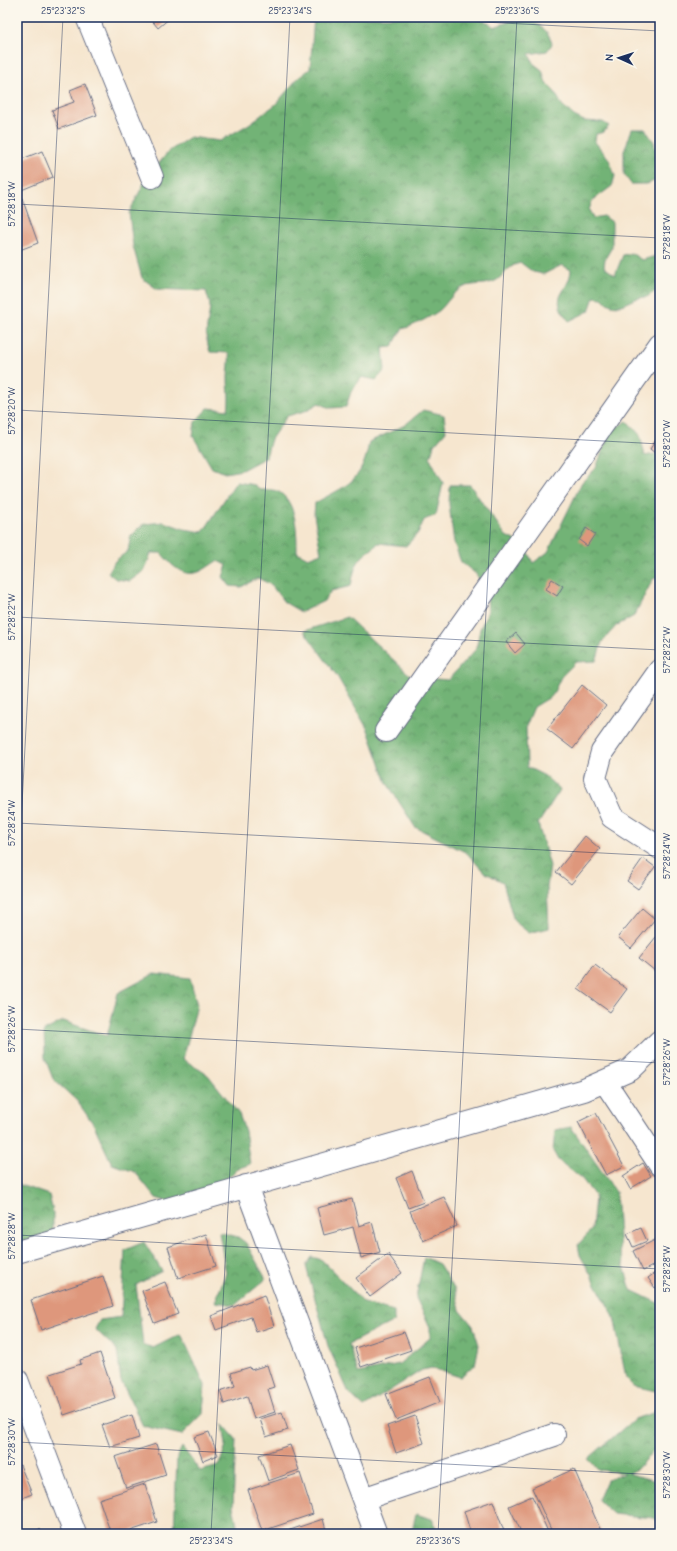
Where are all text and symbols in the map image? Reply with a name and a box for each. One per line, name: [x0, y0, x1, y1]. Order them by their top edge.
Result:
text: 25°23'32"S: [41, 5, 85, 17]
text: 25°23'34"S: [268, 5, 312, 17]
text: 25°23'36"S: [495, 5, 540, 17]
north arrow: [599, 38, 639, 78]
text: N: [603, 54, 616, 61]
text: 57°28'18"W: [6, 181, 18, 227]
text: 57°28'18"W: [661, 214, 673, 260]
text: 57°28'20"W: [6, 387, 18, 435]
text: 57°28'20"W: [661, 420, 673, 468]
text: 57°28'22"W: [6, 593, 18, 640]
text: 57°28'22"W: [661, 626, 673, 673]
text: 57°28'24"W: [6, 799, 18, 846]
text: 57°28'24"W: [661, 832, 673, 879]
text: 57°28'26"W: [6, 1005, 18, 1053]
text: 57°28'26"W: [661, 1038, 673, 1086]
text: 57°28'28"W: [6, 1212, 18, 1259]
text: 57°28'28"W: [661, 1245, 673, 1292]
text: 57°28'30"W: [6, 1418, 18, 1466]
text: 57°28'30"W: [661, 1451, 673, 1499]
text: 25°23'34"S: [189, 1535, 233, 1547]
text: 25°23'36"S: [416, 1535, 461, 1547]

